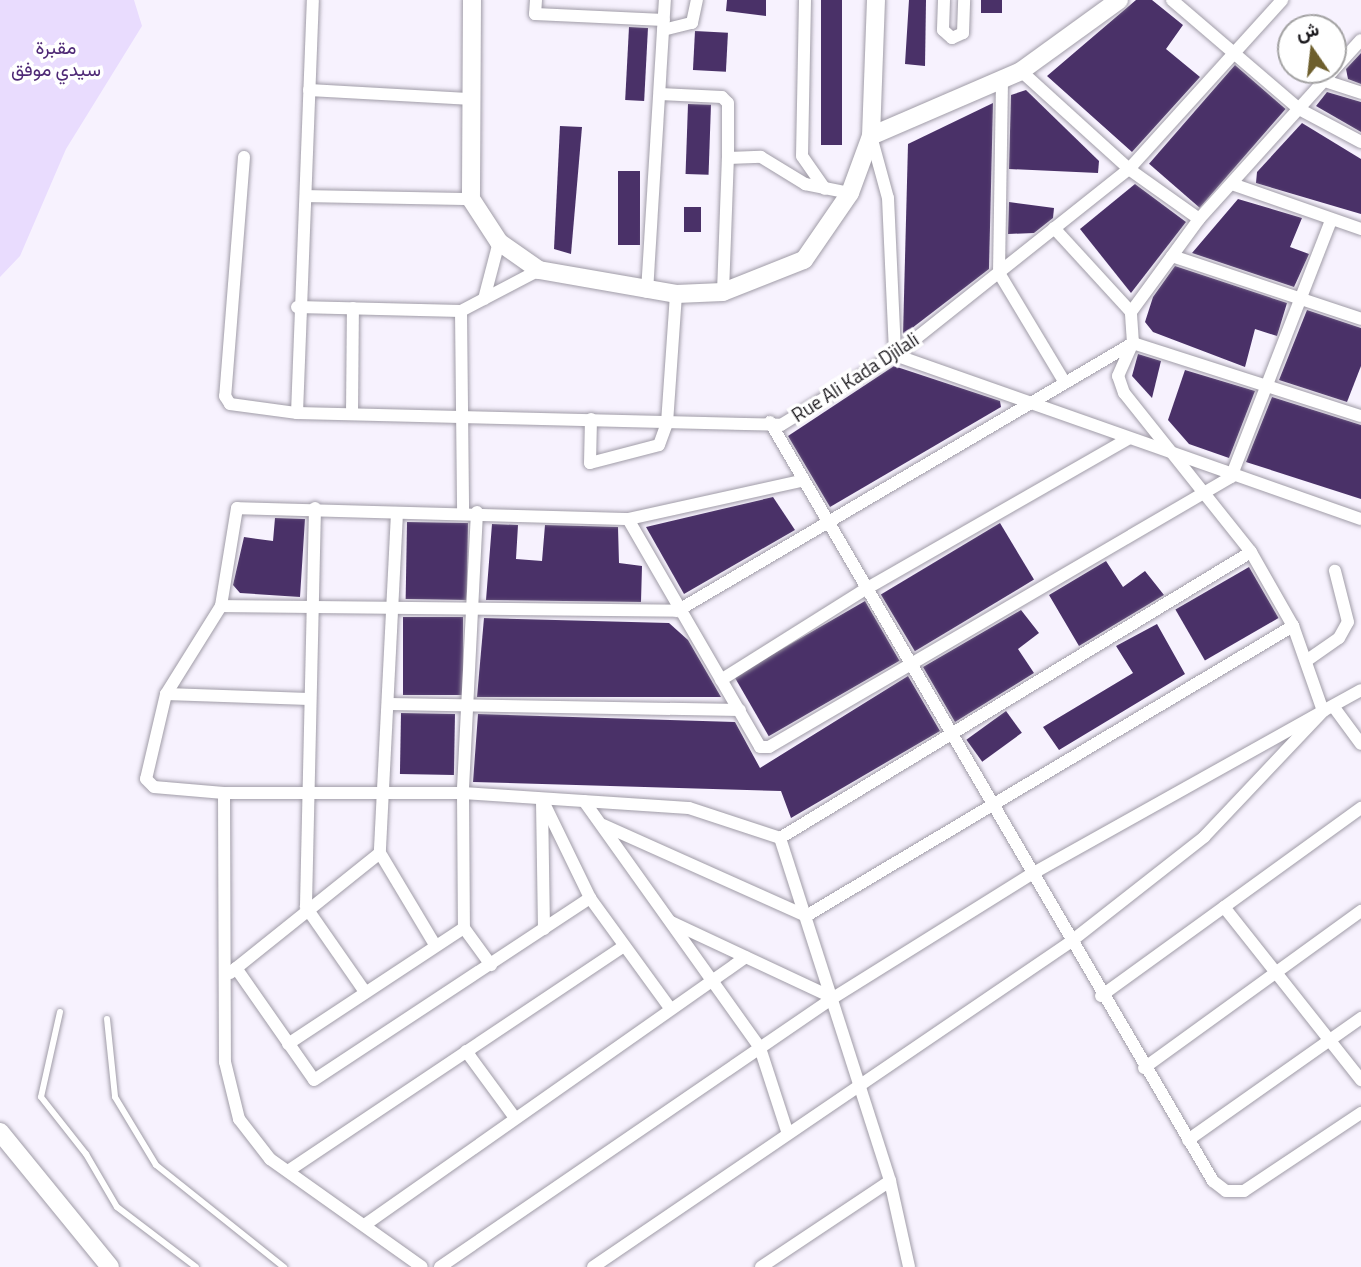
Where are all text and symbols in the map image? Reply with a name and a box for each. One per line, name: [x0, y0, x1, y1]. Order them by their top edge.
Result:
text: ش: [1293, 13, 1322, 47]
north arrow: [1277, 14, 1347, 84]
park label: مقبرة سيدي موفق: [11, 36, 101, 80]
street label: Rue Ali Kada Djilali: [787, 327, 923, 427]

